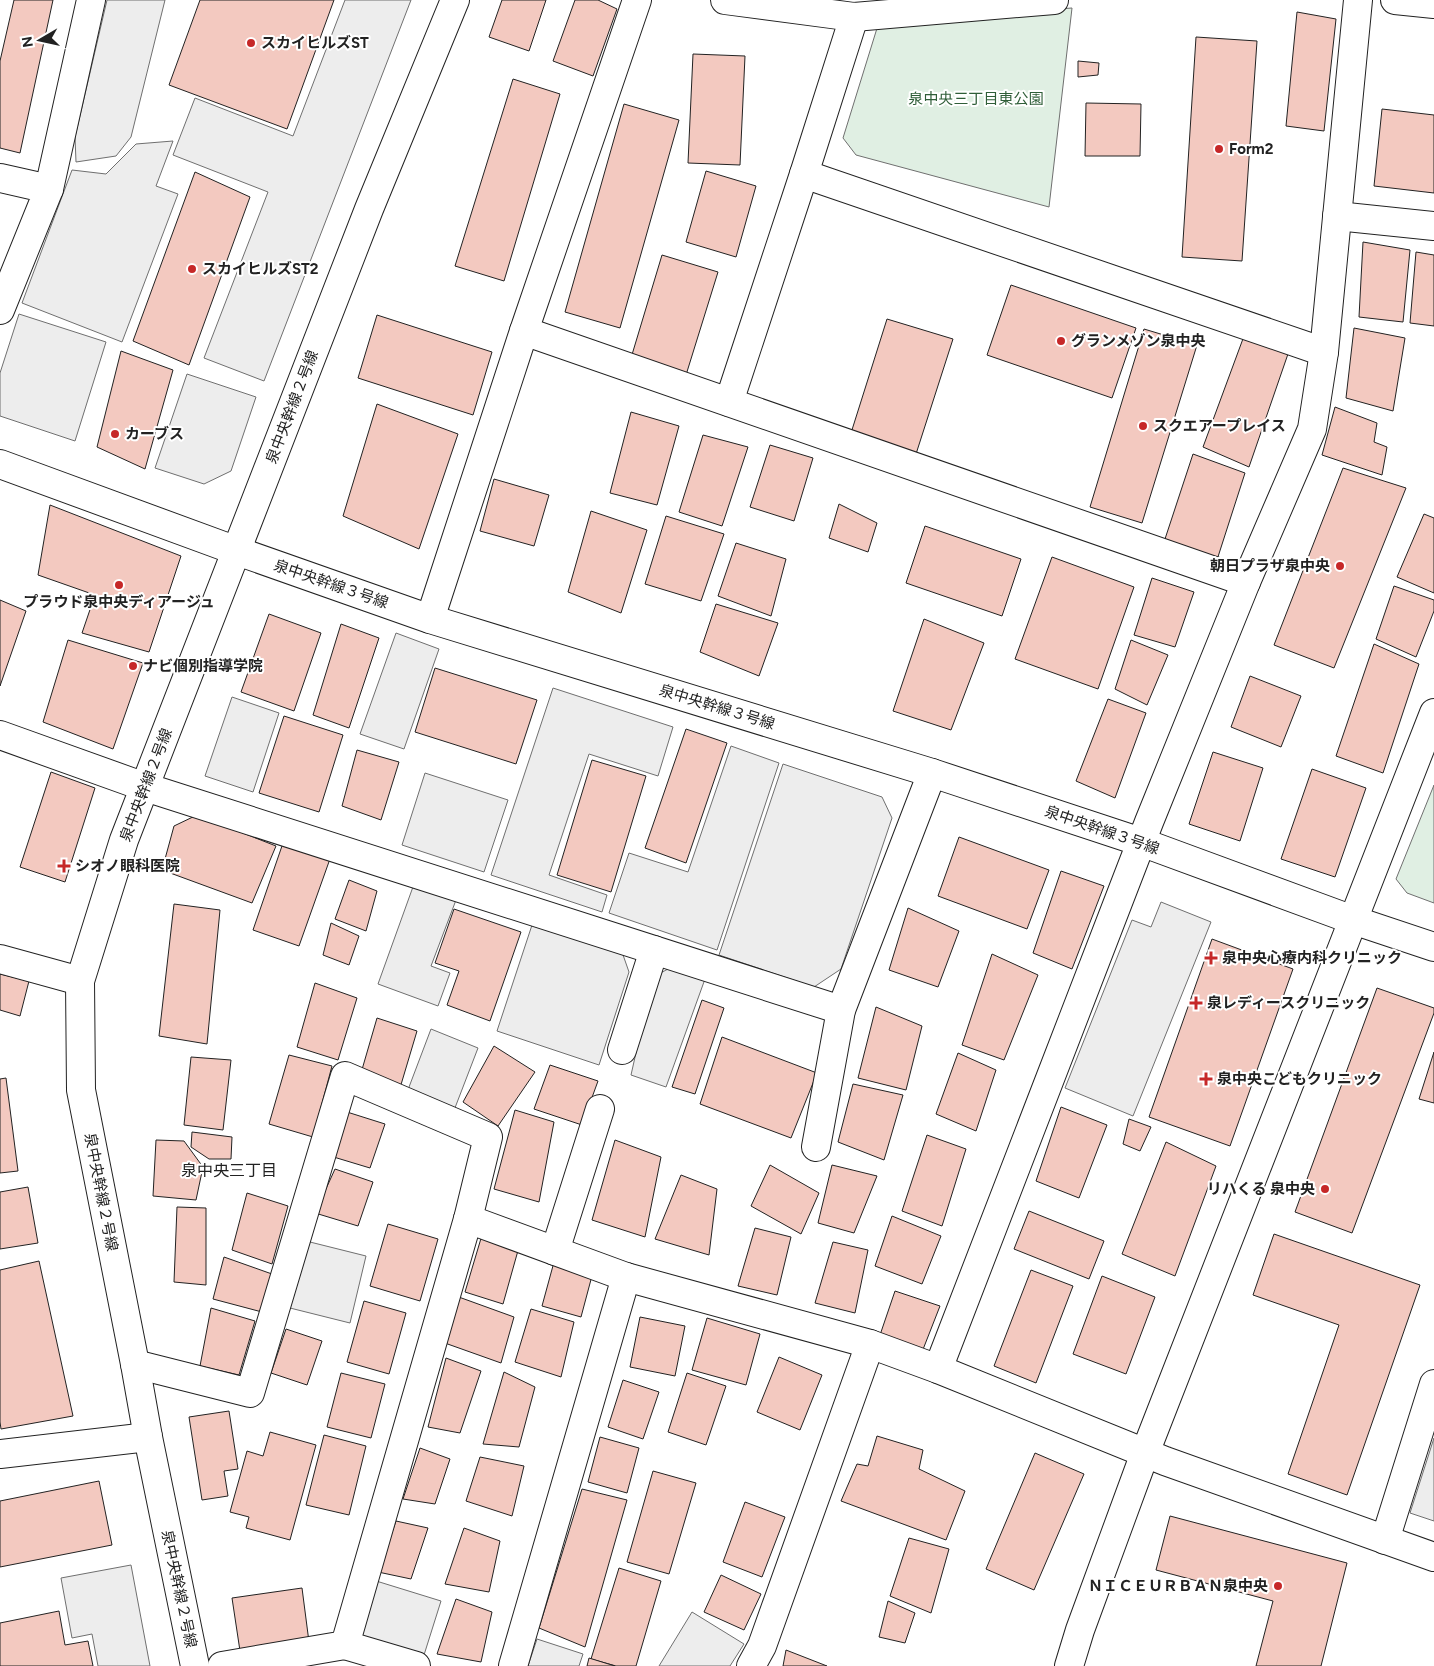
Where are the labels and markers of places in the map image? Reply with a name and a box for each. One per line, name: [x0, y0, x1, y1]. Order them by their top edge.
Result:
place label: スカイヒルズST: [261, 34, 369, 52]
marker: スカイヒルズST: [245, 37, 257, 49]
place label: Form2: [1229, 140, 1274, 158]
marker: Form2: [1213, 143, 1225, 155]
place label: スカイヒルズST2: [202, 260, 319, 278]
marker: スカイヒルズST2: [186, 263, 198, 275]
place label: グランメゾン泉中央: [1071, 332, 1206, 350]
marker: グランメゾン泉中央: [1055, 335, 1067, 347]
place label: スクエアープレイス: [1153, 417, 1286, 435]
marker: スクエアープレイス: [1137, 420, 1149, 432]
place label: カーブス: [125, 425, 184, 443]
marker: カーブス: [109, 428, 121, 440]
place label: 朝日プラザ泉中央: [1210, 557, 1330, 575]
marker: 朝日プラザ泉中央: [1334, 560, 1346, 572]
marker: プラウド泉中央ディアージュ: [113, 579, 125, 591]
place label: プラウド泉中央ディアージュ: [23, 593, 215, 611]
place label: ナビ個別指導学院: [143, 657, 263, 675]
marker: ナビ個別指導学院: [127, 660, 139, 672]
place label: シオノ眼科医院: [75, 857, 180, 875]
marker: シオノ眼科医院: [57, 859, 71, 873]
place label: 泉中央心療内科クリニック: [1222, 949, 1402, 967]
marker: 泉中央心療内科クリニック: [1204, 951, 1218, 965]
place label: 泉レディースクリニック: [1207, 994, 1370, 1012]
marker: 泉レディースクリニック: [1189, 996, 1203, 1010]
place label: 泉中央こどもクリニック: [1217, 1070, 1382, 1088]
marker: 泉中央こどもクリニック: [1199, 1072, 1213, 1086]
place label: リハくる 泉中央: [1207, 1180, 1315, 1198]
marker: リハくる 泉中央: [1319, 1183, 1331, 1195]
place label: ＮＩＣＥＵＲＢＡＮ泉中央: [1088, 1577, 1268, 1595]
marker: ＮＩＣＥＵＲＢＡＮ泉中央: [1272, 1580, 1284, 1592]

